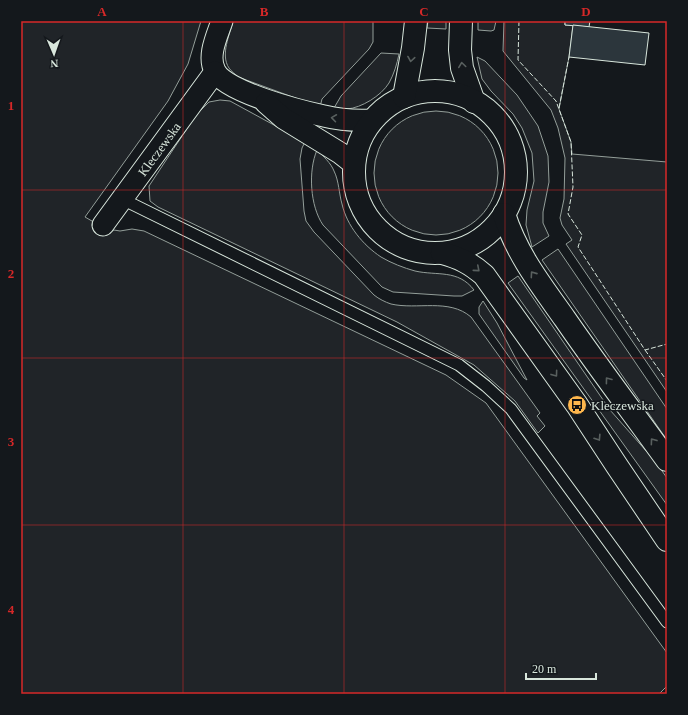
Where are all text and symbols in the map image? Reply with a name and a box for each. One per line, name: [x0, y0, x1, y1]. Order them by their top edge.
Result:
text: A: [97, 4, 107, 19]
text: B: [260, 4, 269, 19]
text: C: [419, 4, 429, 19]
text: D: [581, 4, 591, 19]
north arrow: [34, 34, 74, 74]
one-way arrow: [408, 56, 416, 62]
text: N: [50, 58, 59, 70]
one-way arrow: [458, 62, 467, 68]
text: 1: [8, 98, 14, 113]
one-way arrow: [331, 114, 337, 123]
street label: Kleczewska: [135, 119, 184, 179]
one-way arrow: [473, 265, 480, 272]
text: 2: [8, 266, 14, 281]
one-way arrow: [531, 271, 538, 278]
one-way arrow: [550, 369, 557, 376]
one-way arrow: [606, 377, 613, 384]
bus stop icon: Kleczewska: [566, 394, 588, 416]
place label: Kleczewska: [591, 398, 654, 413]
text: 3: [8, 434, 15, 449]
one-way arrow: [593, 434, 601, 441]
one-way arrow: [651, 439, 658, 446]
text: 4: [8, 602, 15, 617]
scale bar: [526, 655, 596, 681]
text: 20 m: [532, 662, 557, 676]

